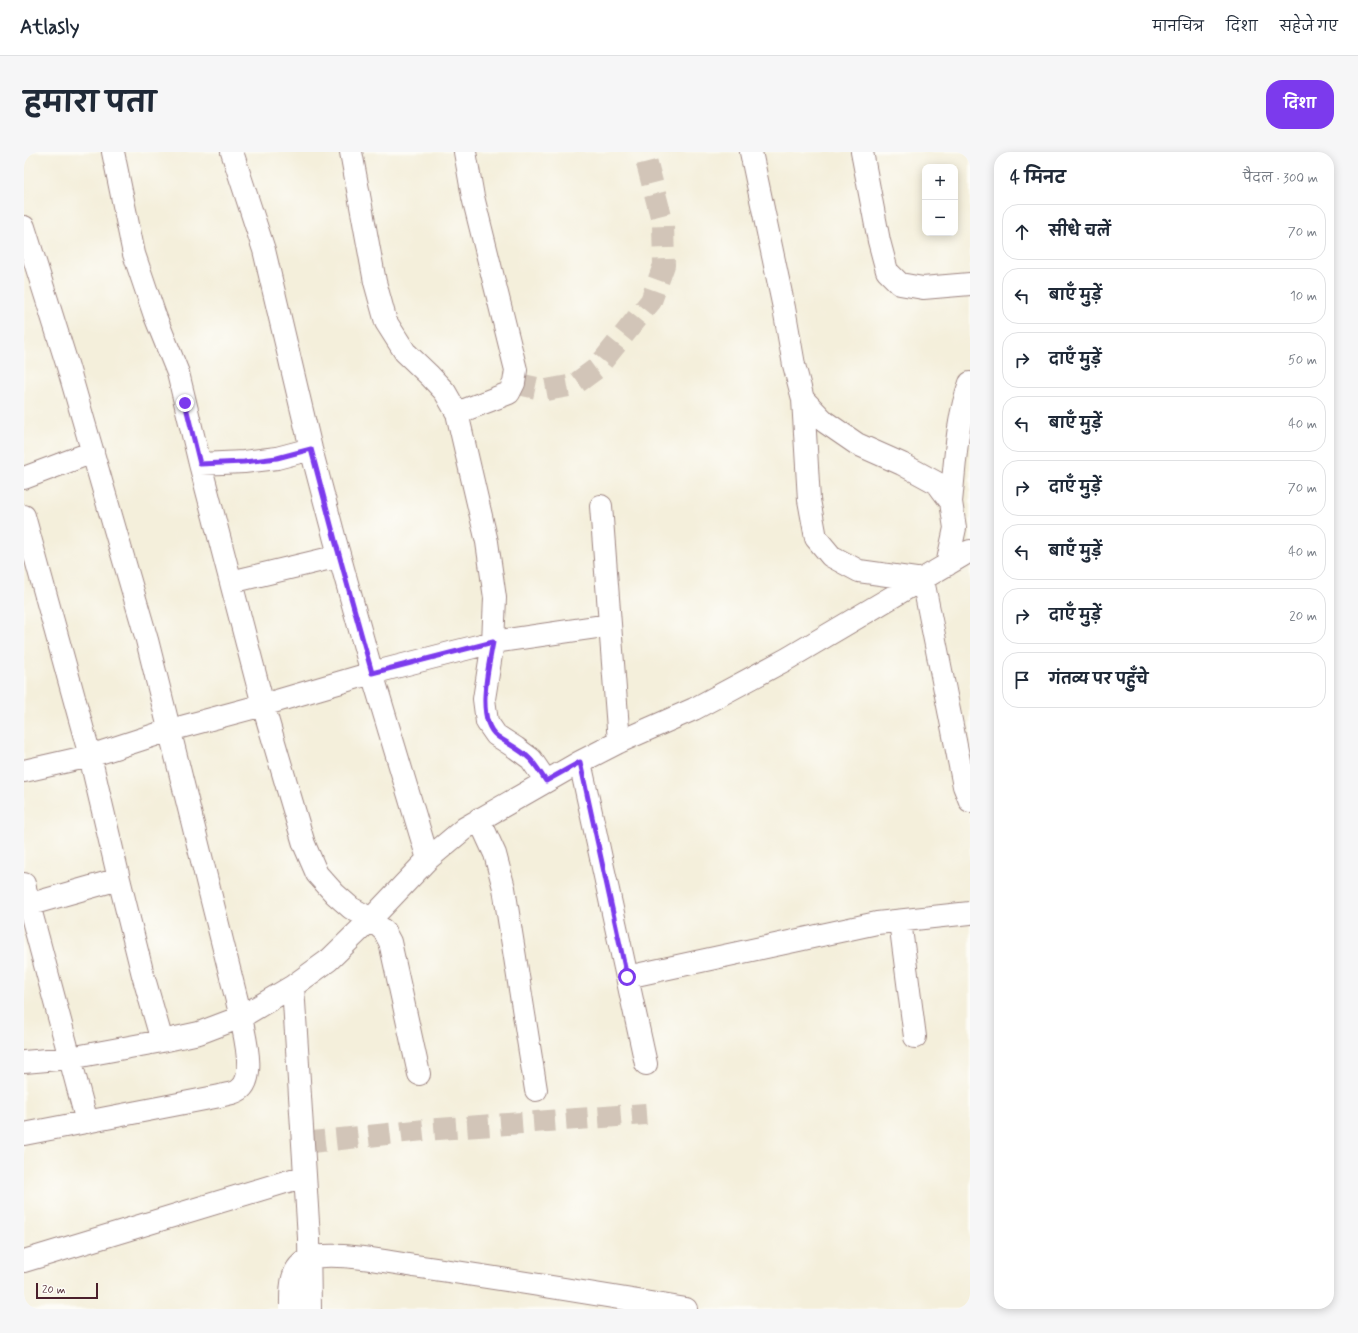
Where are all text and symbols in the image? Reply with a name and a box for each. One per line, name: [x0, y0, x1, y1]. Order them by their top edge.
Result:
text: Atlasly: [20, 15, 79, 40]
text: मानचित्र: [1153, 18, 1204, 36]
text: दिशा: [1226, 18, 1258, 36]
text: सहेजे गए: [1280, 18, 1338, 36]
button: दिशा: [1266, 80, 1334, 129]
text: हमारा पता: [24, 86, 156, 123]
map controls: [922, 164, 958, 236]
button: +: [922, 164, 958, 200]
text: 4 मिनट: [1010, 167, 1066, 189]
text: पैदल · 300 m: [1243, 170, 1318, 187]
button: −: [922, 200, 958, 236]
icon: ahead: [1011, 221, 1033, 243]
text: सीधे चलें: [1049, 222, 1111, 242]
text: 70 m: [1288, 224, 1317, 241]
icon: left: [1011, 285, 1033, 307]
text: बाएँ मुड़ें: [1049, 286, 1102, 306]
text: 10 m: [1290, 288, 1317, 305]
icon: right: [1011, 349, 1033, 371]
text: दाएँ मुड़ें: [1049, 350, 1101, 370]
text: 50 m: [1288, 352, 1317, 369]
route end: [176, 394, 194, 412]
icon: left: [1011, 413, 1033, 435]
text: बाएँ मुड़ें: [1049, 414, 1102, 434]
text: 40 m: [1288, 416, 1317, 433]
icon: right: [1011, 477, 1033, 499]
text: दाएँ मुड़ें: [1049, 478, 1101, 498]
text: 70 m: [1288, 480, 1317, 497]
icon: left: [1011, 541, 1033, 563]
text: बाएँ मुड़ें: [1049, 542, 1102, 562]
text: 40 m: [1288, 544, 1317, 561]
icon: right: [1011, 605, 1033, 627]
text: दाएँ मुड़ें: [1049, 606, 1101, 626]
text: 20 m: [1289, 608, 1317, 625]
icon: arrive: [1011, 669, 1033, 691]
text: गंतव्य पर पहुँचे: [1049, 670, 1148, 690]
route start: [618, 968, 636, 986]
scale bar: [36, 1281, 98, 1300]
text: 20 m: [42, 1283, 65, 1297]

